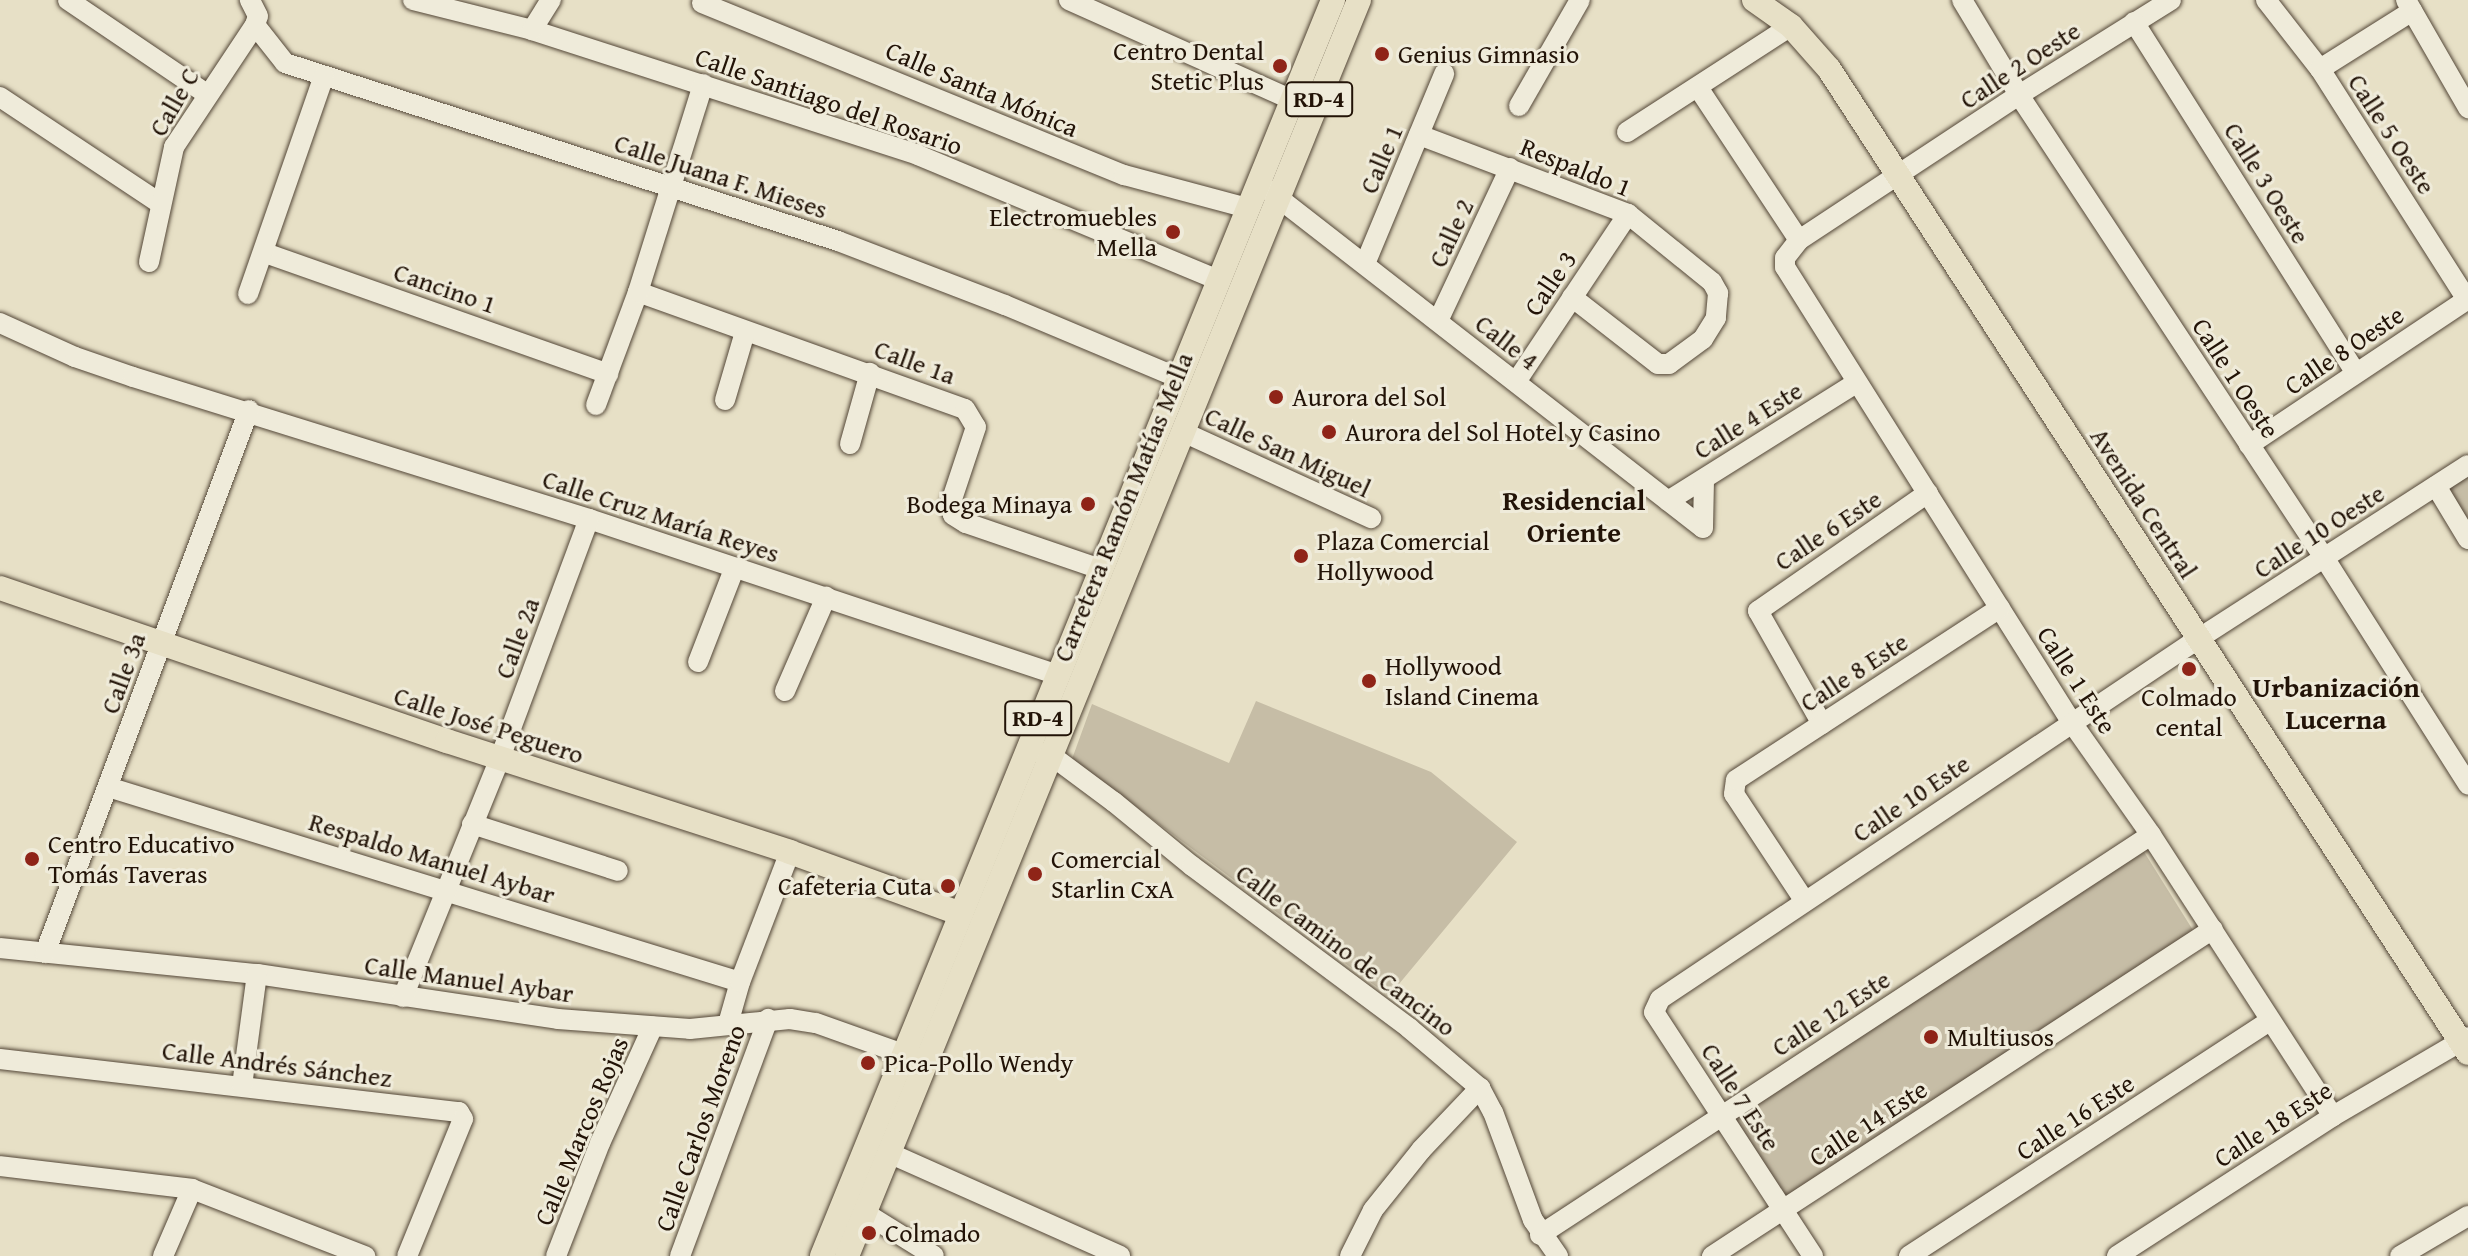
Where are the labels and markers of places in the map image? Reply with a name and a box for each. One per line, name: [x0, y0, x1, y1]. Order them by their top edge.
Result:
place label: Centro Dental Stetic Plus: [1113, 35, 1264, 96]
place label: Genius Gimnasio: [1398, 38, 1579, 70]
marker: Genius Gimnasio: [1373, 45, 1391, 63]
marker: Centro Dental Stetic Plus: [1271, 57, 1289, 75]
place label: Electromuebles Mella: [989, 201, 1157, 262]
marker: Electromuebles Mella: [1164, 223, 1182, 241]
place label: Aurora del Sol: [1292, 381, 1446, 413]
marker: Aurora del Sol: [1267, 388, 1285, 406]
place label: Aurora del Sol Hotel y Casino: [1345, 416, 1660, 448]
marker: Aurora del Sol Hotel y Casino: [1320, 423, 1338, 441]
place label: Bodega Minaya: [907, 488, 1072, 520]
marker: Bodega Minaya: [1079, 495, 1097, 513]
place label: Plaza Comercial Hollywood: [1317, 525, 1490, 586]
marker: Plaza Comercial Hollywood: [1292, 547, 1310, 565]
place label: Hollywood Island Cinema: [1385, 650, 1539, 712]
marker: Colmado cental: [2180, 660, 2198, 678]
marker: Hollywood Island Cinema: [1360, 672, 1378, 690]
place label: Colmado cental: [2141, 681, 2237, 742]
place label: Centro Educativo Tomás Taveras: [48, 828, 235, 890]
place label: Comercial Starlin CxA: [1051, 843, 1174, 904]
marker: Centro Educativo Tomás Taveras: [23, 850, 41, 868]
marker: Comercial Starlin CxA: [1026, 865, 1044, 883]
place label: Cafeteria Cuta: [778, 870, 932, 902]
marker: Cafeteria Cuta: [939, 877, 957, 895]
place label: Multiusos: [1947, 1021, 2054, 1053]
marker: Multiusos: [1922, 1028, 1940, 1046]
place label: Pica-Pollo Wendy: [884, 1047, 1074, 1079]
marker: Pica-Pollo Wendy: [859, 1054, 877, 1072]
place label: Colmado: [885, 1217, 980, 1249]
marker: Colmado: [860, 1224, 878, 1242]

